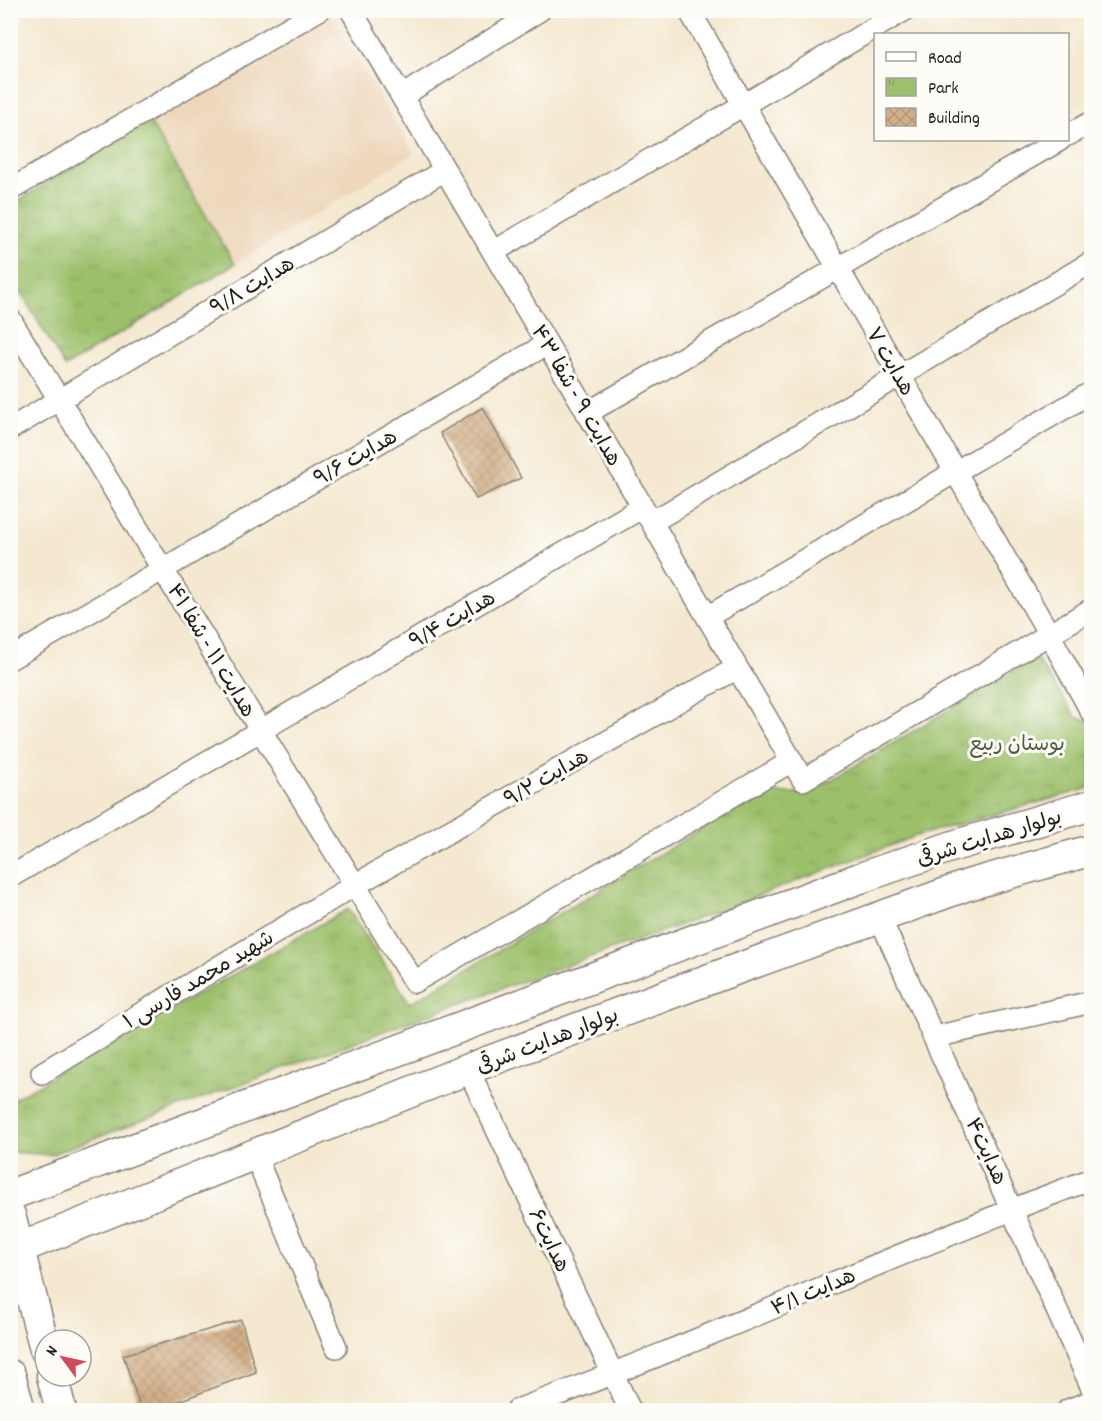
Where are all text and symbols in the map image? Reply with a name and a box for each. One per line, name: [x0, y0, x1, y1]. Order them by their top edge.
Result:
legend: [874, 33, 1069, 141]
text: Road: [928, 47, 962, 72]
text: Park: [928, 77, 959, 102]
text: Building: [928, 107, 980, 132]
street label: هدایت ۹/۸: [206, 251, 302, 325]
street label: هدایت ۹ - شفا ۴۳: [522, 320, 627, 473]
street label: هدایت ۷: [857, 323, 920, 402]
street label: هدایت ۹/۶: [309, 424, 404, 496]
street label: هدایت ۱۱ - شفا ۴۱: [158, 579, 261, 724]
street label: هدایت ۹/۴: [405, 585, 502, 658]
park label: بوستان ربیع: [969, 731, 1065, 761]
street label: هدایت ۹/۲: [500, 743, 595, 816]
street label: بولوار هدایت شرقی: [913, 803, 1066, 876]
street label: شهید محمد فارسی ۱: [118, 925, 281, 1039]
street label: بولوار هدایت شرقی: [472, 1001, 624, 1084]
street label: هدایت۴: [956, 1114, 1013, 1191]
street label: هدایت۶: [519, 1204, 576, 1278]
street label: هدایت ۴/۱: [767, 1262, 861, 1325]
north arrow: [33, 1328, 93, 1388]
text: N: [41, 1342, 64, 1361]

